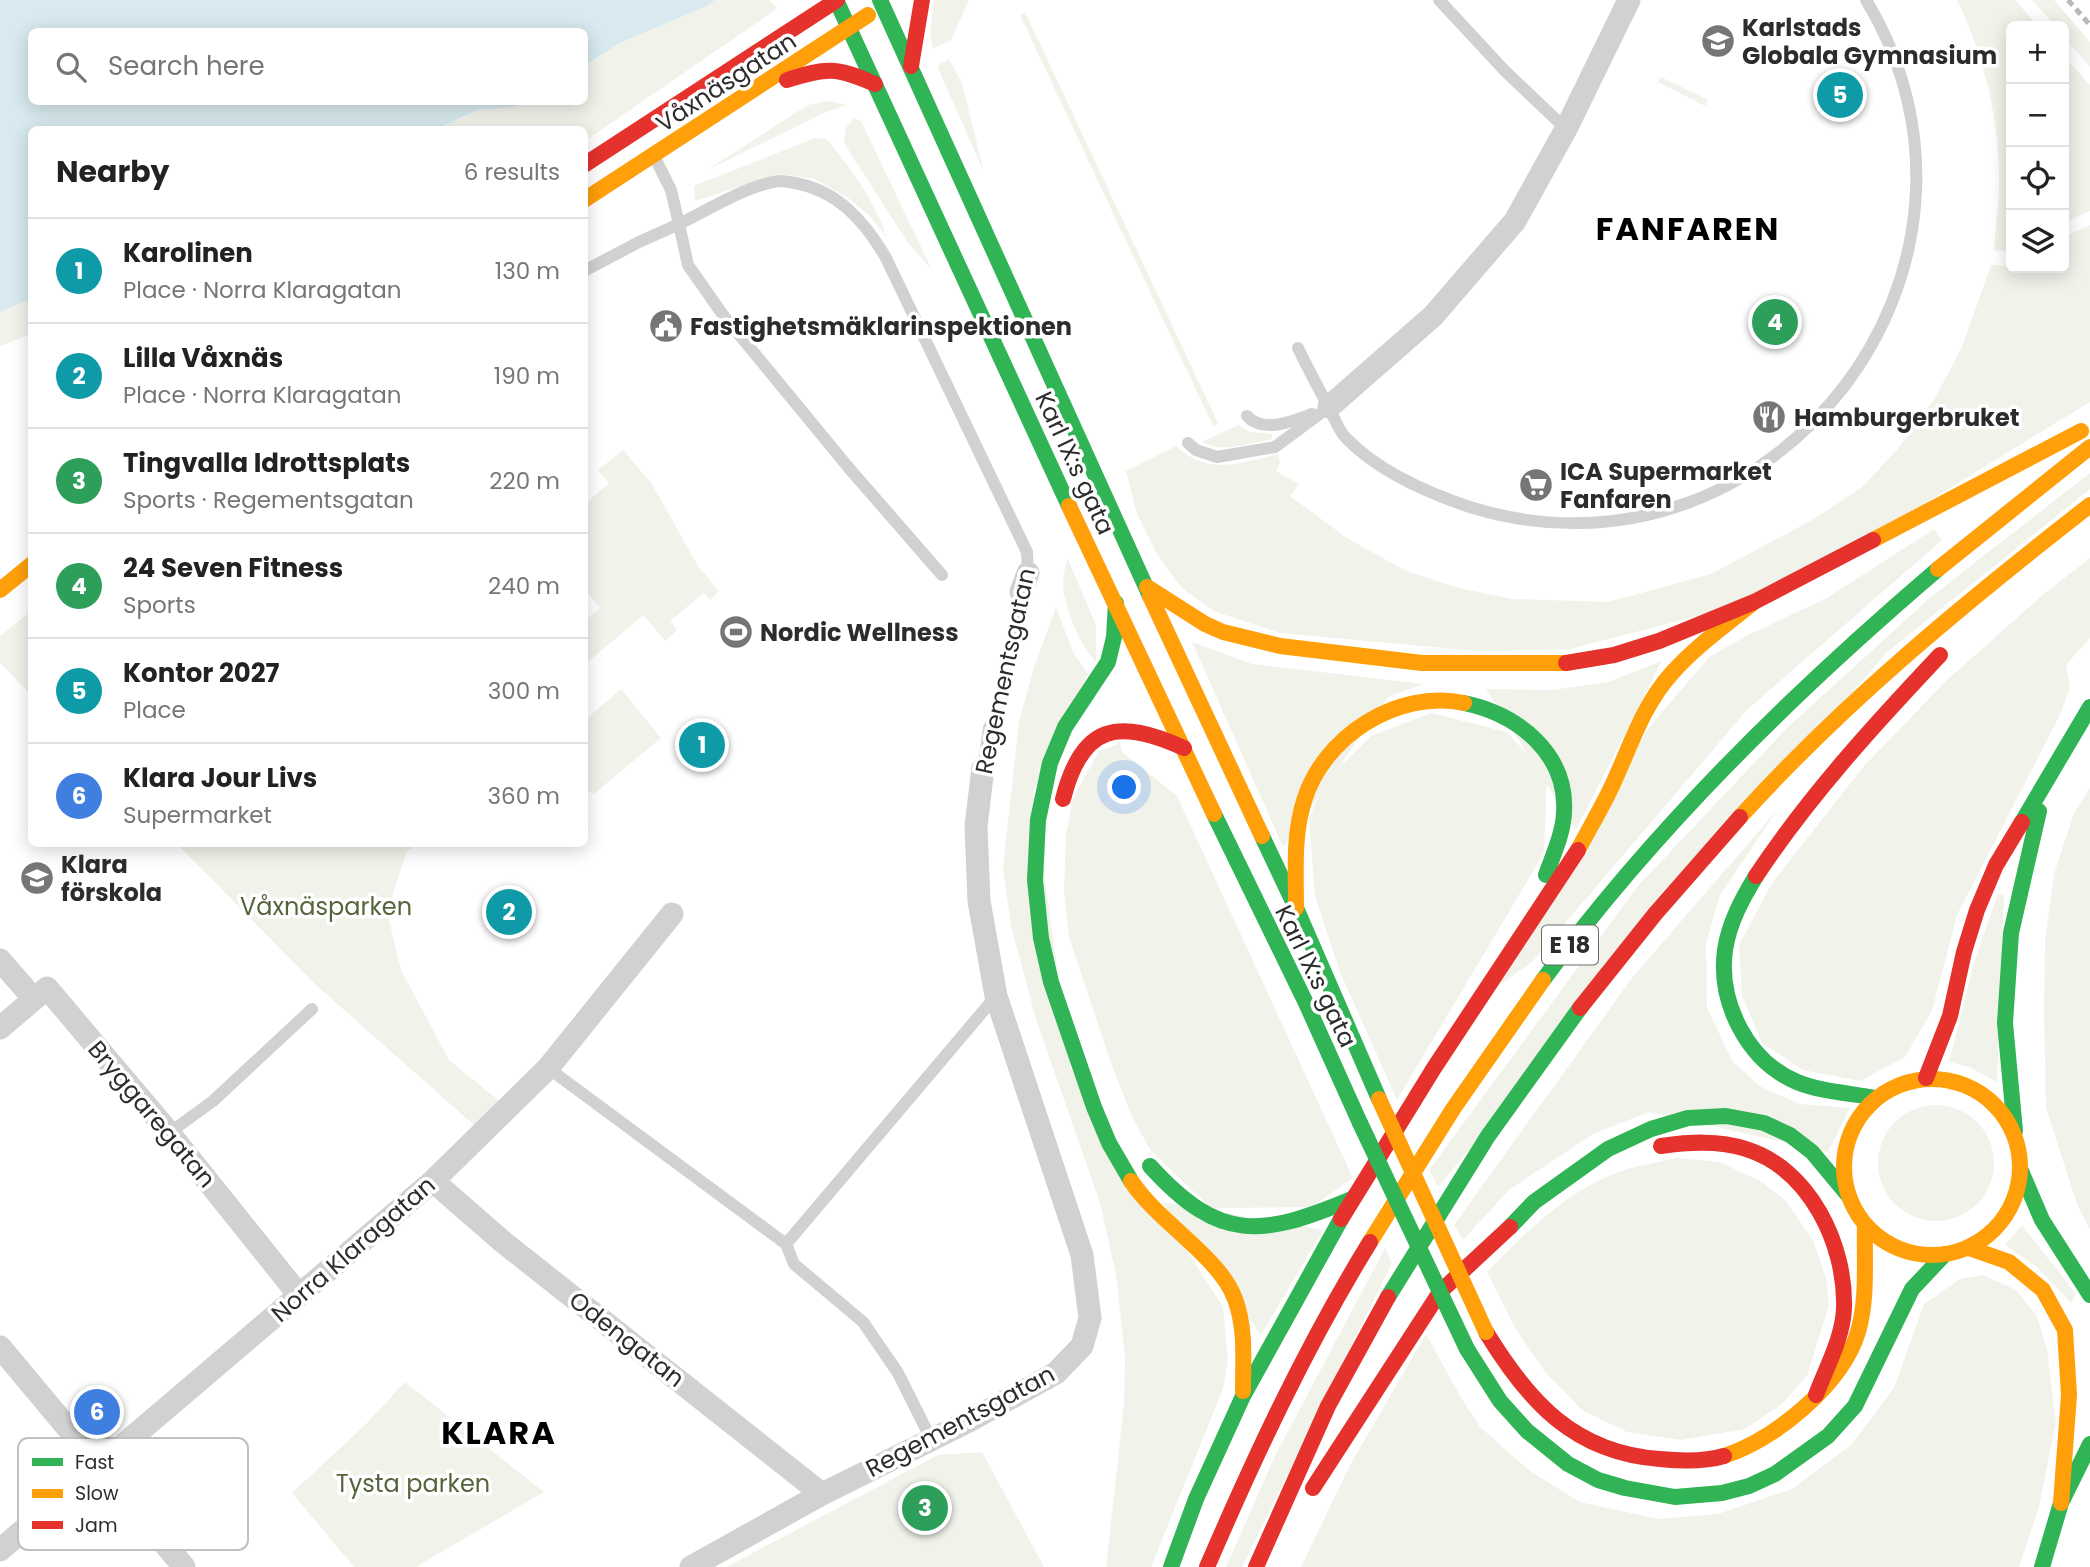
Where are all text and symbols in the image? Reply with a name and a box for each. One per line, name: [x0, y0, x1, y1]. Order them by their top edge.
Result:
place label: Karlstads Globala Gymnasium: [1742, 11, 1997, 72]
map controls: [2006, 21, 2069, 273]
button: +: [2006, 21, 2069, 84]
school or university icon: Karlstads Globala Gymnasium: [1699, 22, 1737, 60]
street label: Våxnäsgatan: [650, 24, 802, 140]
search box: [28, 28, 588, 105]
icon: search: [52, 48, 90, 86]
text: Search here: [108, 48, 265, 84]
pin: 5: [1817, 69, 1863, 121]
button: −: [2006, 84, 2069, 147]
button: locate: [2006, 147, 2069, 210]
text: Nearby: [56, 150, 170, 193]
text: 6 results: [464, 156, 560, 188]
district label: FANFAREN: [1596, 206, 1780, 251]
button: layers: [2006, 210, 2069, 273]
text: Karolinen: [123, 235, 253, 271]
text: 1: [75, 255, 83, 287]
text: 130 m: [495, 255, 560, 287]
text: Place · Norra Klaragatan: [123, 274, 401, 306]
pin: 4: [1752, 296, 1798, 348]
public building icon: Fastighetsmäklarinspektionen: [647, 307, 685, 345]
place label: Fastighetsmäklarinspektionen: [690, 310, 1072, 343]
text: Lilla Våxnäs: [123, 340, 283, 376]
text: 2: [72, 360, 86, 392]
text: 190 m: [494, 360, 560, 392]
text: Place · Norra Klaragatan: [123, 379, 401, 411]
street label: Karl IX:s gata: [1027, 386, 1123, 540]
restaurant icon: Hamburgerbruket: [1750, 398, 1788, 436]
place label: Hamburgerbruket: [1794, 401, 2019, 434]
text: Tingvalla Idrottsplats: [123, 445, 410, 481]
place label: ICA Supermarket Fanfaren: [1560, 455, 1772, 516]
text: 3: [72, 465, 86, 497]
text: 220 m: [489, 465, 560, 497]
supermarket icon: ICA Supermarket Fanfaren: [1517, 466, 1555, 504]
text: Sports · Regementsgatan: [123, 484, 414, 516]
text: 24 Seven Fitness: [123, 550, 343, 586]
street label: Regementsgatan: [967, 565, 1043, 777]
text: 4: [71, 570, 87, 602]
text: 240 m: [488, 570, 560, 602]
text: Sports: [123, 589, 196, 621]
sports icon: Nordic Wellness: [717, 613, 755, 651]
place label: Nordic Wellness: [760, 616, 959, 649]
text: Kontor 2027: [123, 655, 280, 691]
text: 5: [72, 675, 86, 707]
text: 300 m: [488, 675, 560, 707]
text: Place: [123, 694, 186, 726]
pin: 1: [679, 719, 725, 771]
text: Klara Jour Livs: [123, 760, 317, 796]
your location: [1107, 770, 1141, 804]
text: 6: [72, 780, 86, 812]
text: 360 m: [488, 780, 560, 812]
text: Supermarket: [123, 799, 272, 831]
place label: Klara förskola: [61, 848, 162, 909]
school or university icon: Klara förskola: [18, 859, 56, 897]
pin: 2: [486, 886, 532, 938]
park label: Våxnäsparken: [240, 890, 412, 923]
street label: Karl IX:s gata: [1267, 899, 1365, 1053]
road number: E 18: [1542, 926, 1598, 964]
street label: Bryggaregatan: [81, 1034, 223, 1194]
street label: Norra Klaragatan: [264, 1169, 442, 1329]
street label: Odengatan: [562, 1283, 692, 1395]
street label: Regementsgatan: [860, 1357, 1060, 1485]
pin: 6: [74, 1386, 120, 1438]
district label: KLARA: [441, 1410, 557, 1455]
legend: [18, 1438, 248, 1550]
text: Fast: [75, 1449, 114, 1476]
park label: Tysta parken: [336, 1467, 490, 1500]
text: Slow: [75, 1480, 119, 1507]
pin: 3: [902, 1482, 948, 1534]
text: Jam: [75, 1512, 117, 1539]

